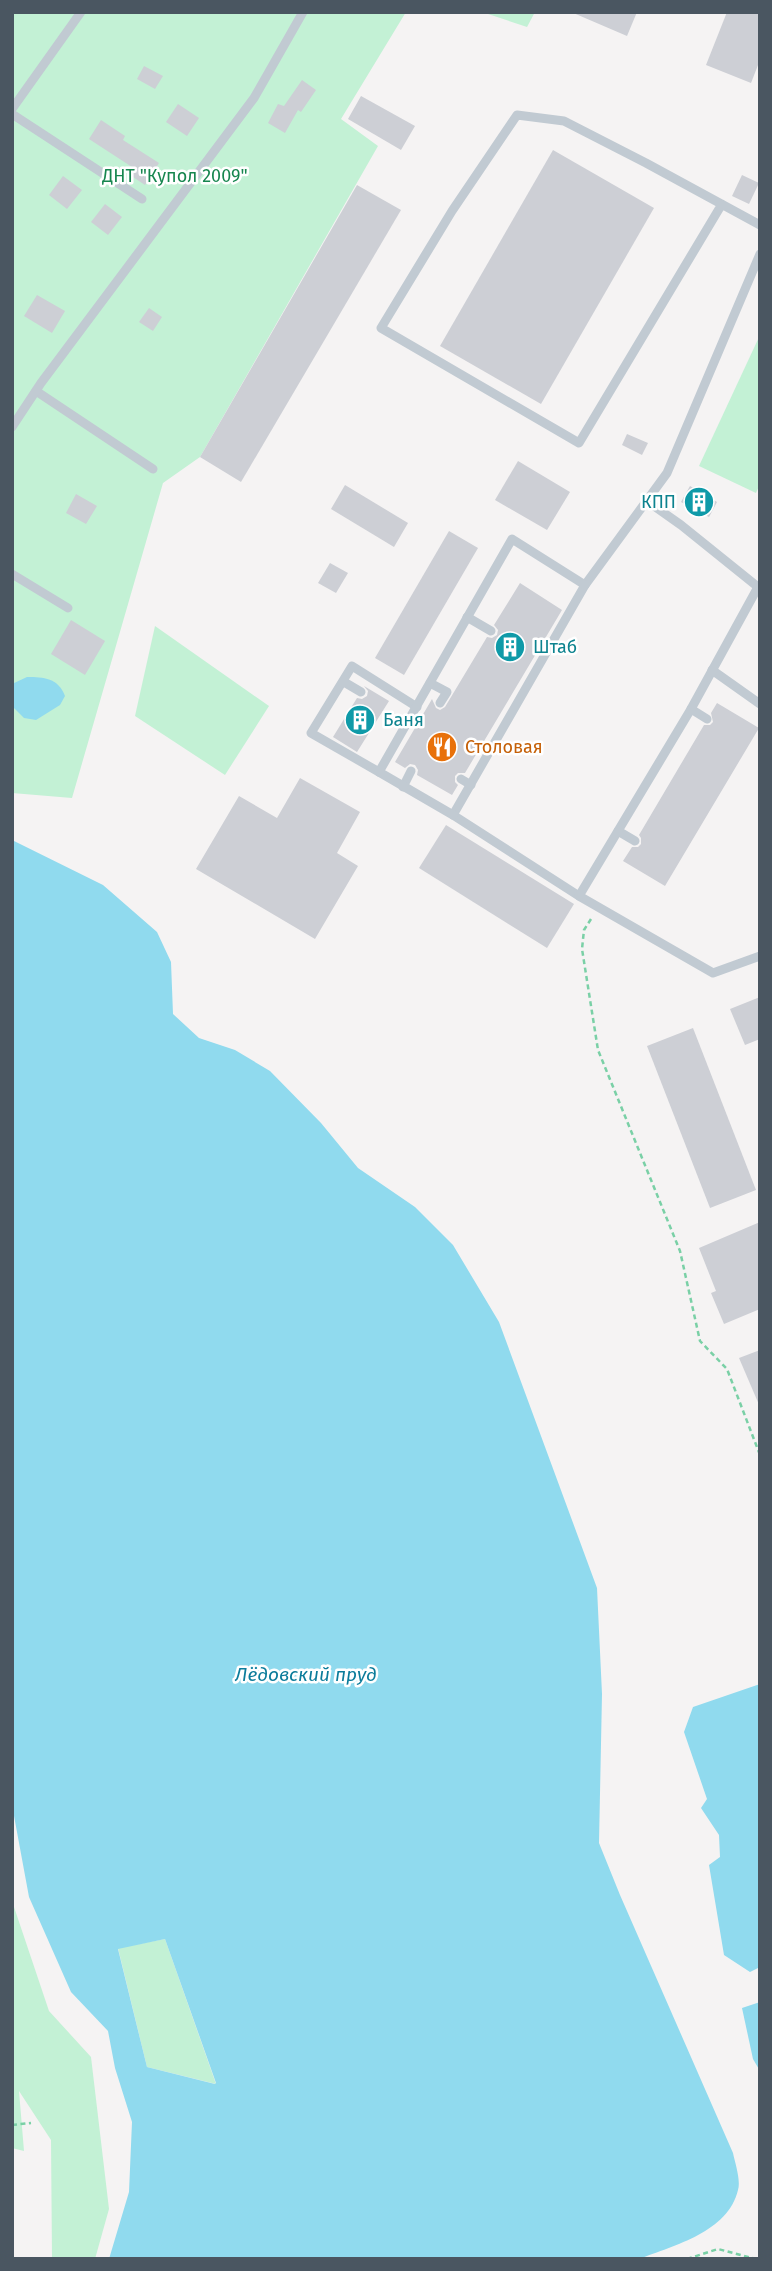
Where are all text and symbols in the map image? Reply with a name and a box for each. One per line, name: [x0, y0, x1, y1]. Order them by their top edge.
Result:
park label: ДНТ "Купол 2009": [101, 165, 248, 187]
building icon: КПП: [682, 485, 716, 519]
place label: КПП: [641, 491, 676, 513]
building icon: Штаб: [493, 630, 527, 664]
place label: Штаб: [533, 636, 577, 658]
building icon: Баня: [343, 703, 377, 737]
place label: Баня: [383, 709, 424, 731]
restaurant icon: Столовая: [425, 730, 459, 764]
place label: Столовая: [465, 736, 543, 758]
water label: Лёдовский пруд: [234, 1663, 377, 1686]

